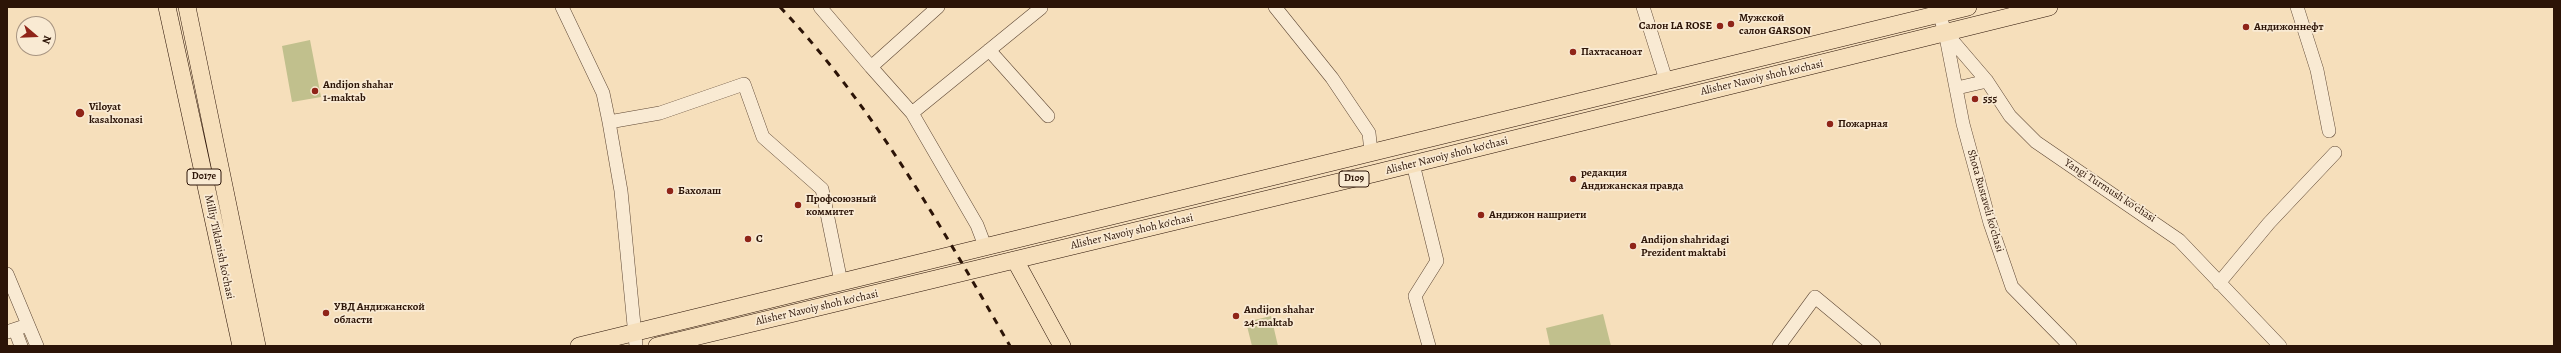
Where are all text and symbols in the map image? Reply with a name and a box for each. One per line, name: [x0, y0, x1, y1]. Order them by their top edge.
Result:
place label: Мужской салон GARSON: [1739, 11, 1811, 37]
north arrow: [16, 16, 56, 56]
place label: Салон LA ROSE: [1639, 19, 1712, 33]
marker: Мужской салон GARSON: [1726, 19, 1736, 29]
place label: Андижоннефт: [2254, 20, 2324, 34]
marker: Салон LA ROSE: [1715, 21, 1725, 31]
marker: Андижоннефт: [2241, 22, 2251, 32]
text: N: [38, 34, 55, 46]
place label: Пахтасаноат: [1581, 45, 1642, 59]
marker: Пахтасаноат: [1568, 47, 1578, 57]
street label: Alisher Navoiy shoh ko'chasi: [1699, 57, 1825, 99]
place label: Andijon shahar 1-maktab: [323, 78, 393, 104]
marker: Andijon shahar 1-maktab: [310, 86, 320, 96]
place label: 555: [1983, 92, 1997, 106]
marker: 555: [1970, 94, 1980, 104]
place label: Viloyat kasalxonasi: [89, 100, 143, 126]
marker: Viloyat kasalxonasi: [74, 107, 86, 119]
place label: Пожарная: [1838, 117, 1888, 131]
marker: Пожарная: [1825, 119, 1835, 129]
street label: Alisher Navoiy shoh ko'chasi: [1384, 134, 1510, 178]
street label: Shota Rustaveli ko'chasi: [1964, 148, 2006, 254]
street label: Yangi Turmush koʻchasi: [2062, 156, 2158, 226]
place label: редакция Андижанская правда: [1581, 166, 1683, 192]
road number: D017e: [187, 169, 221, 185]
road number: D109: [1339, 171, 1369, 187]
marker: редакция Андижанская правда: [1568, 174, 1578, 184]
place label: Бахолаш: [678, 184, 721, 198]
marker: Бахолаш: [665, 186, 675, 196]
place label: Профсоюзный коммитет: [806, 192, 876, 218]
street label: Milliy Tiklanish ko'chasi: [201, 193, 237, 301]
marker: Профсоюзный коммитет: [793, 200, 803, 210]
place label: Андижон нашриети: [1489, 208, 1587, 222]
marker: Андижон нашриети: [1476, 210, 1486, 220]
street label: Alisher Navoiy shoh ko'chasi: [1069, 211, 1195, 253]
place label: С: [756, 232, 763, 246]
place label: Andijon shahridagi Prezident maktabi: [1641, 233, 1729, 259]
marker: С: [743, 234, 753, 244]
marker: Andijon shahridagi Prezident maktabi: [1628, 241, 1638, 251]
street label: Alisher Navoiy shoh ko'chasi: [754, 287, 880, 329]
place label: УВД Андижанской области: [334, 300, 425, 326]
place label: Andijon shahar 24-maktab: [1244, 303, 1314, 329]
marker: УВД Андижанской области: [321, 308, 331, 318]
marker: Andijon shahar 24-maktab: [1231, 311, 1241, 321]

